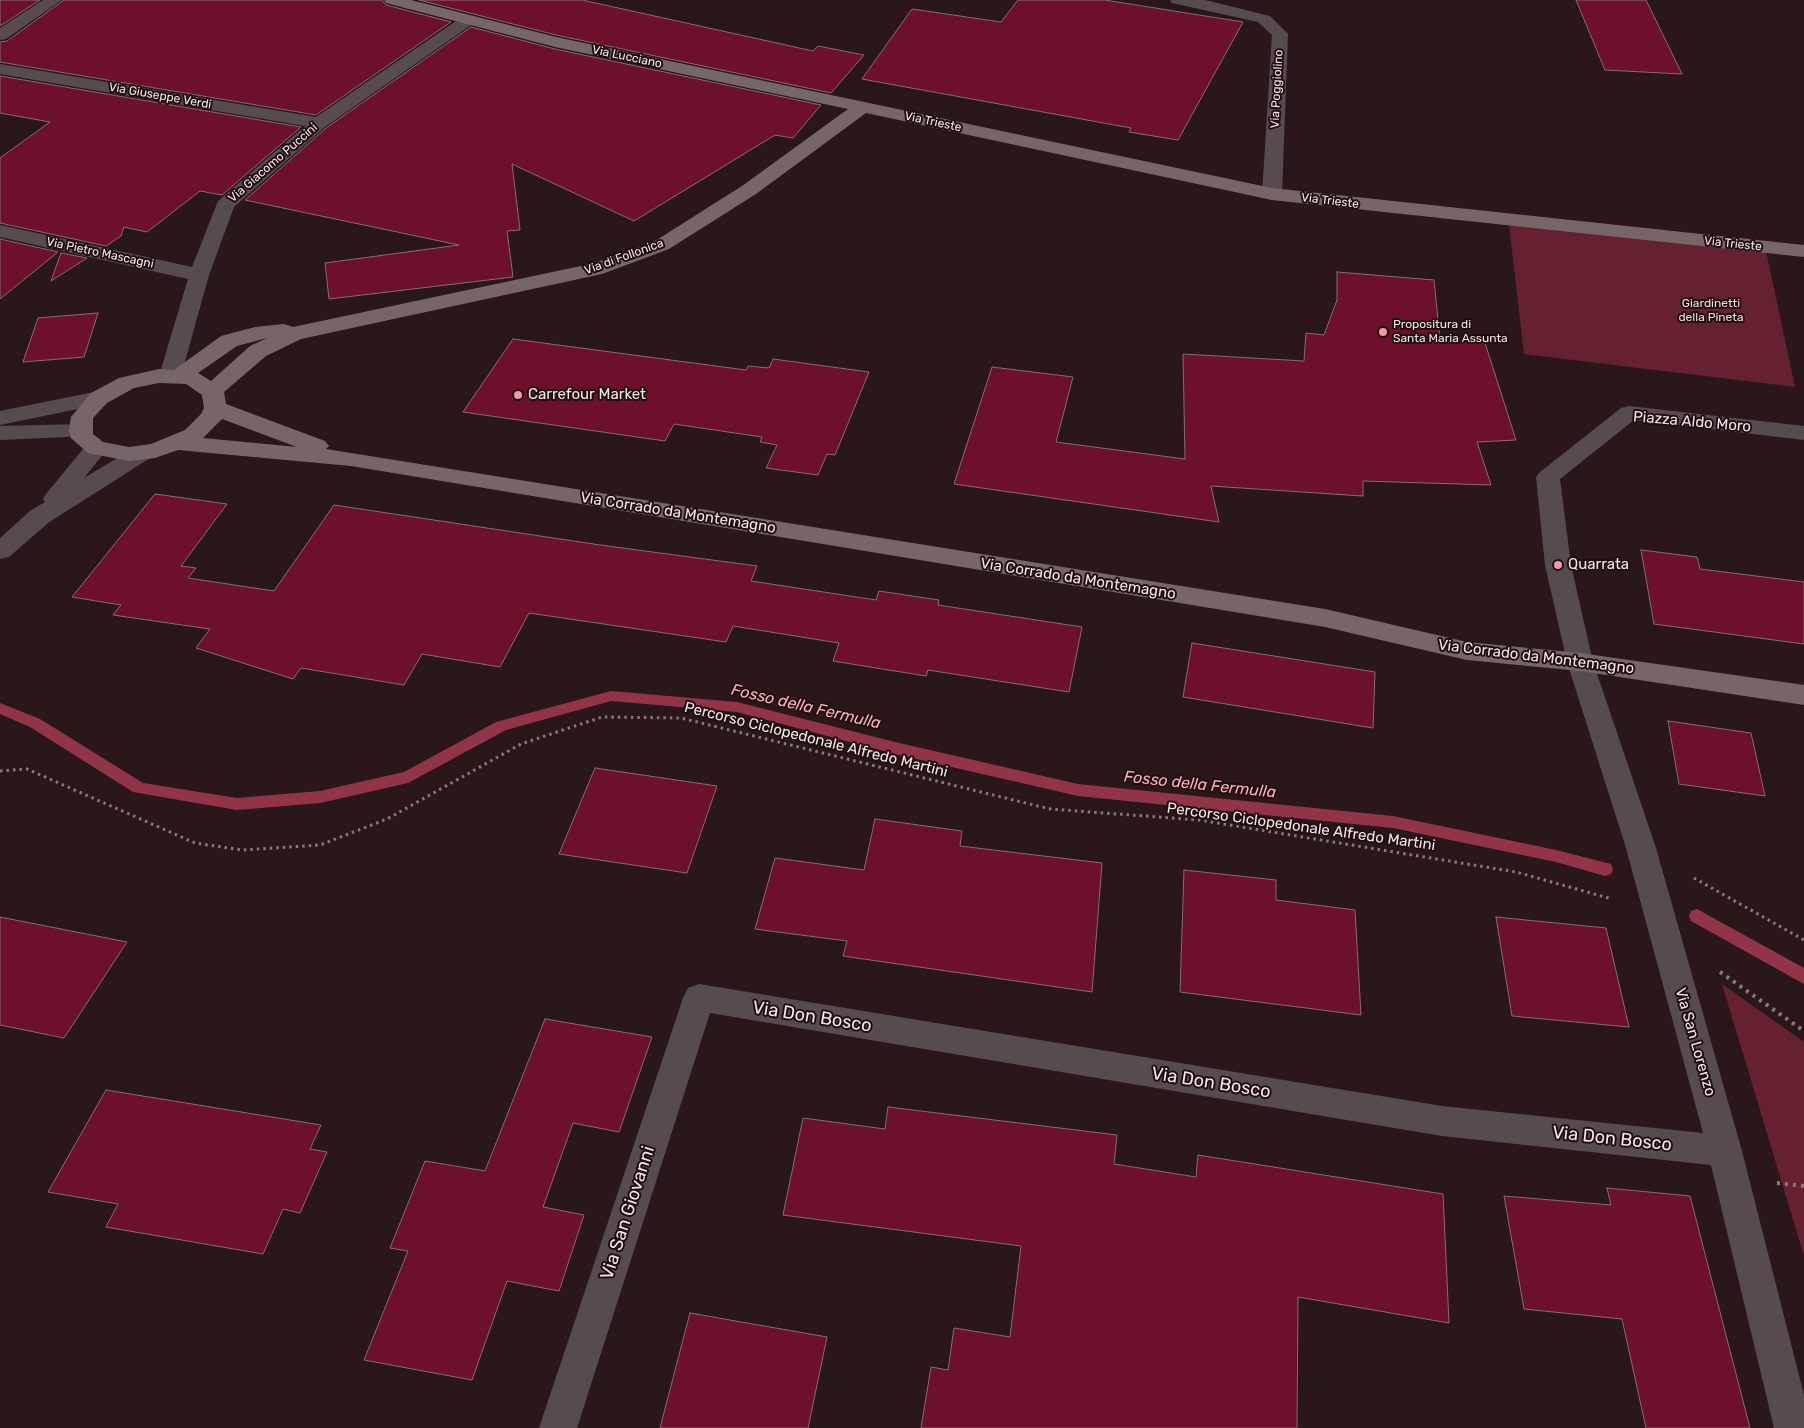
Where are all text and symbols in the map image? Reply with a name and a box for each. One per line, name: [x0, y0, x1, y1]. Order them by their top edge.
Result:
street label: Via Lucciano: [591, 43, 663, 71]
street label: Via Poggiolino: [1268, 49, 1286, 129]
street label: Via Giuseppe Verdi: [108, 80, 212, 112]
street label: Via Trieste: [903, 109, 963, 135]
street label: Via Giacomo Puccini: [226, 120, 320, 206]
street label: Via Trieste: [1300, 190, 1360, 212]
street label: Via Trieste: [1703, 234, 1763, 254]
street label: Via Pietro Mascagni: [45, 235, 155, 271]
street label: Via di Follonica: [582, 236, 666, 278]
park label: Giardinetti della Pineta: [1678, 297, 1744, 325]
place label: Propositura di Santa Maria Assunta: [1393, 318, 1508, 346]
marker: Propositura di Santa Maria Assunta: [1377, 326, 1389, 338]
place label: Carrefour Market: [528, 386, 646, 404]
marker: Carrefour Market: [512, 389, 524, 401]
street label: Piazza Aldo Moro: [1632, 408, 1752, 436]
street label: Via Corrado da Montemagno: [579, 489, 777, 537]
street label: Via Corrado da Montemagno: [979, 555, 1177, 603]
place label: Quarrata: [1568, 556, 1629, 574]
marker: Quarrata: [1552, 559, 1564, 571]
street label: Via Corrado da Montemagno: [1437, 636, 1635, 678]
water label: Fosso della Fermulla: [729, 680, 883, 734]
street label: Percorso Ciclopedonale Alfredo Martini: [682, 699, 950, 781]
water label: Fosso della Fermulla: [1123, 767, 1277, 803]
street label: Percorso Ciclopedonale Alfredo Martini: [1166, 799, 1436, 855]
street label: Via San Lorenzo: [1671, 986, 1719, 1098]
street label: Via Don Bosco: [751, 997, 873, 1037]
street label: Via Don Bosco: [1150, 1063, 1272, 1103]
street label: Via Don Bosco: [1551, 1122, 1673, 1156]
street label: Via San Giovanni: [596, 1143, 660, 1283]

